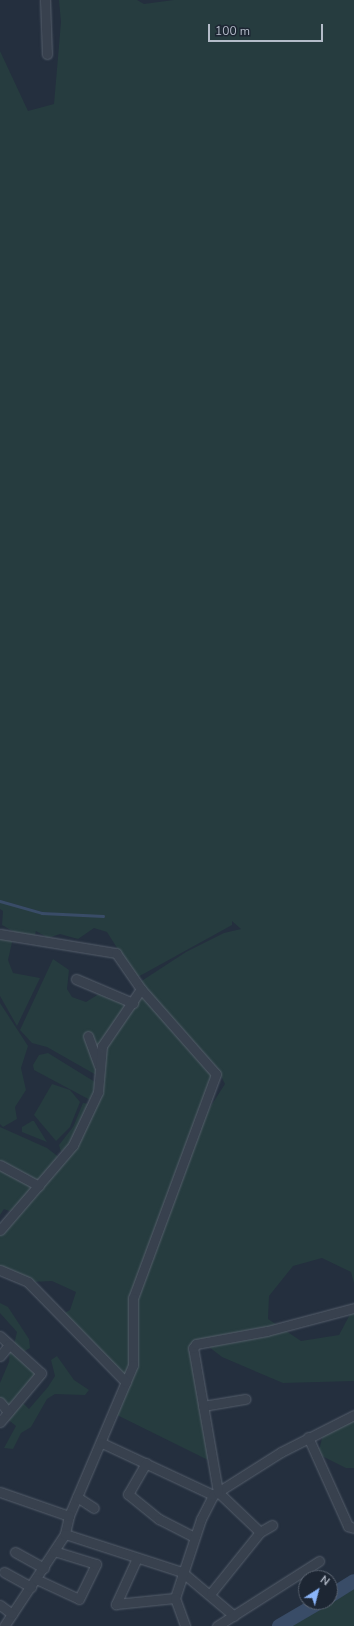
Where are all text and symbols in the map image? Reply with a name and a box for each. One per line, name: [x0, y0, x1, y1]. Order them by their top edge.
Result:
scale bar: [210, 16, 325, 42]
text: 100 m: [215, 23, 250, 39]
north arrow: [298, 1570, 338, 1610]
text: N: [317, 1572, 332, 1589]

